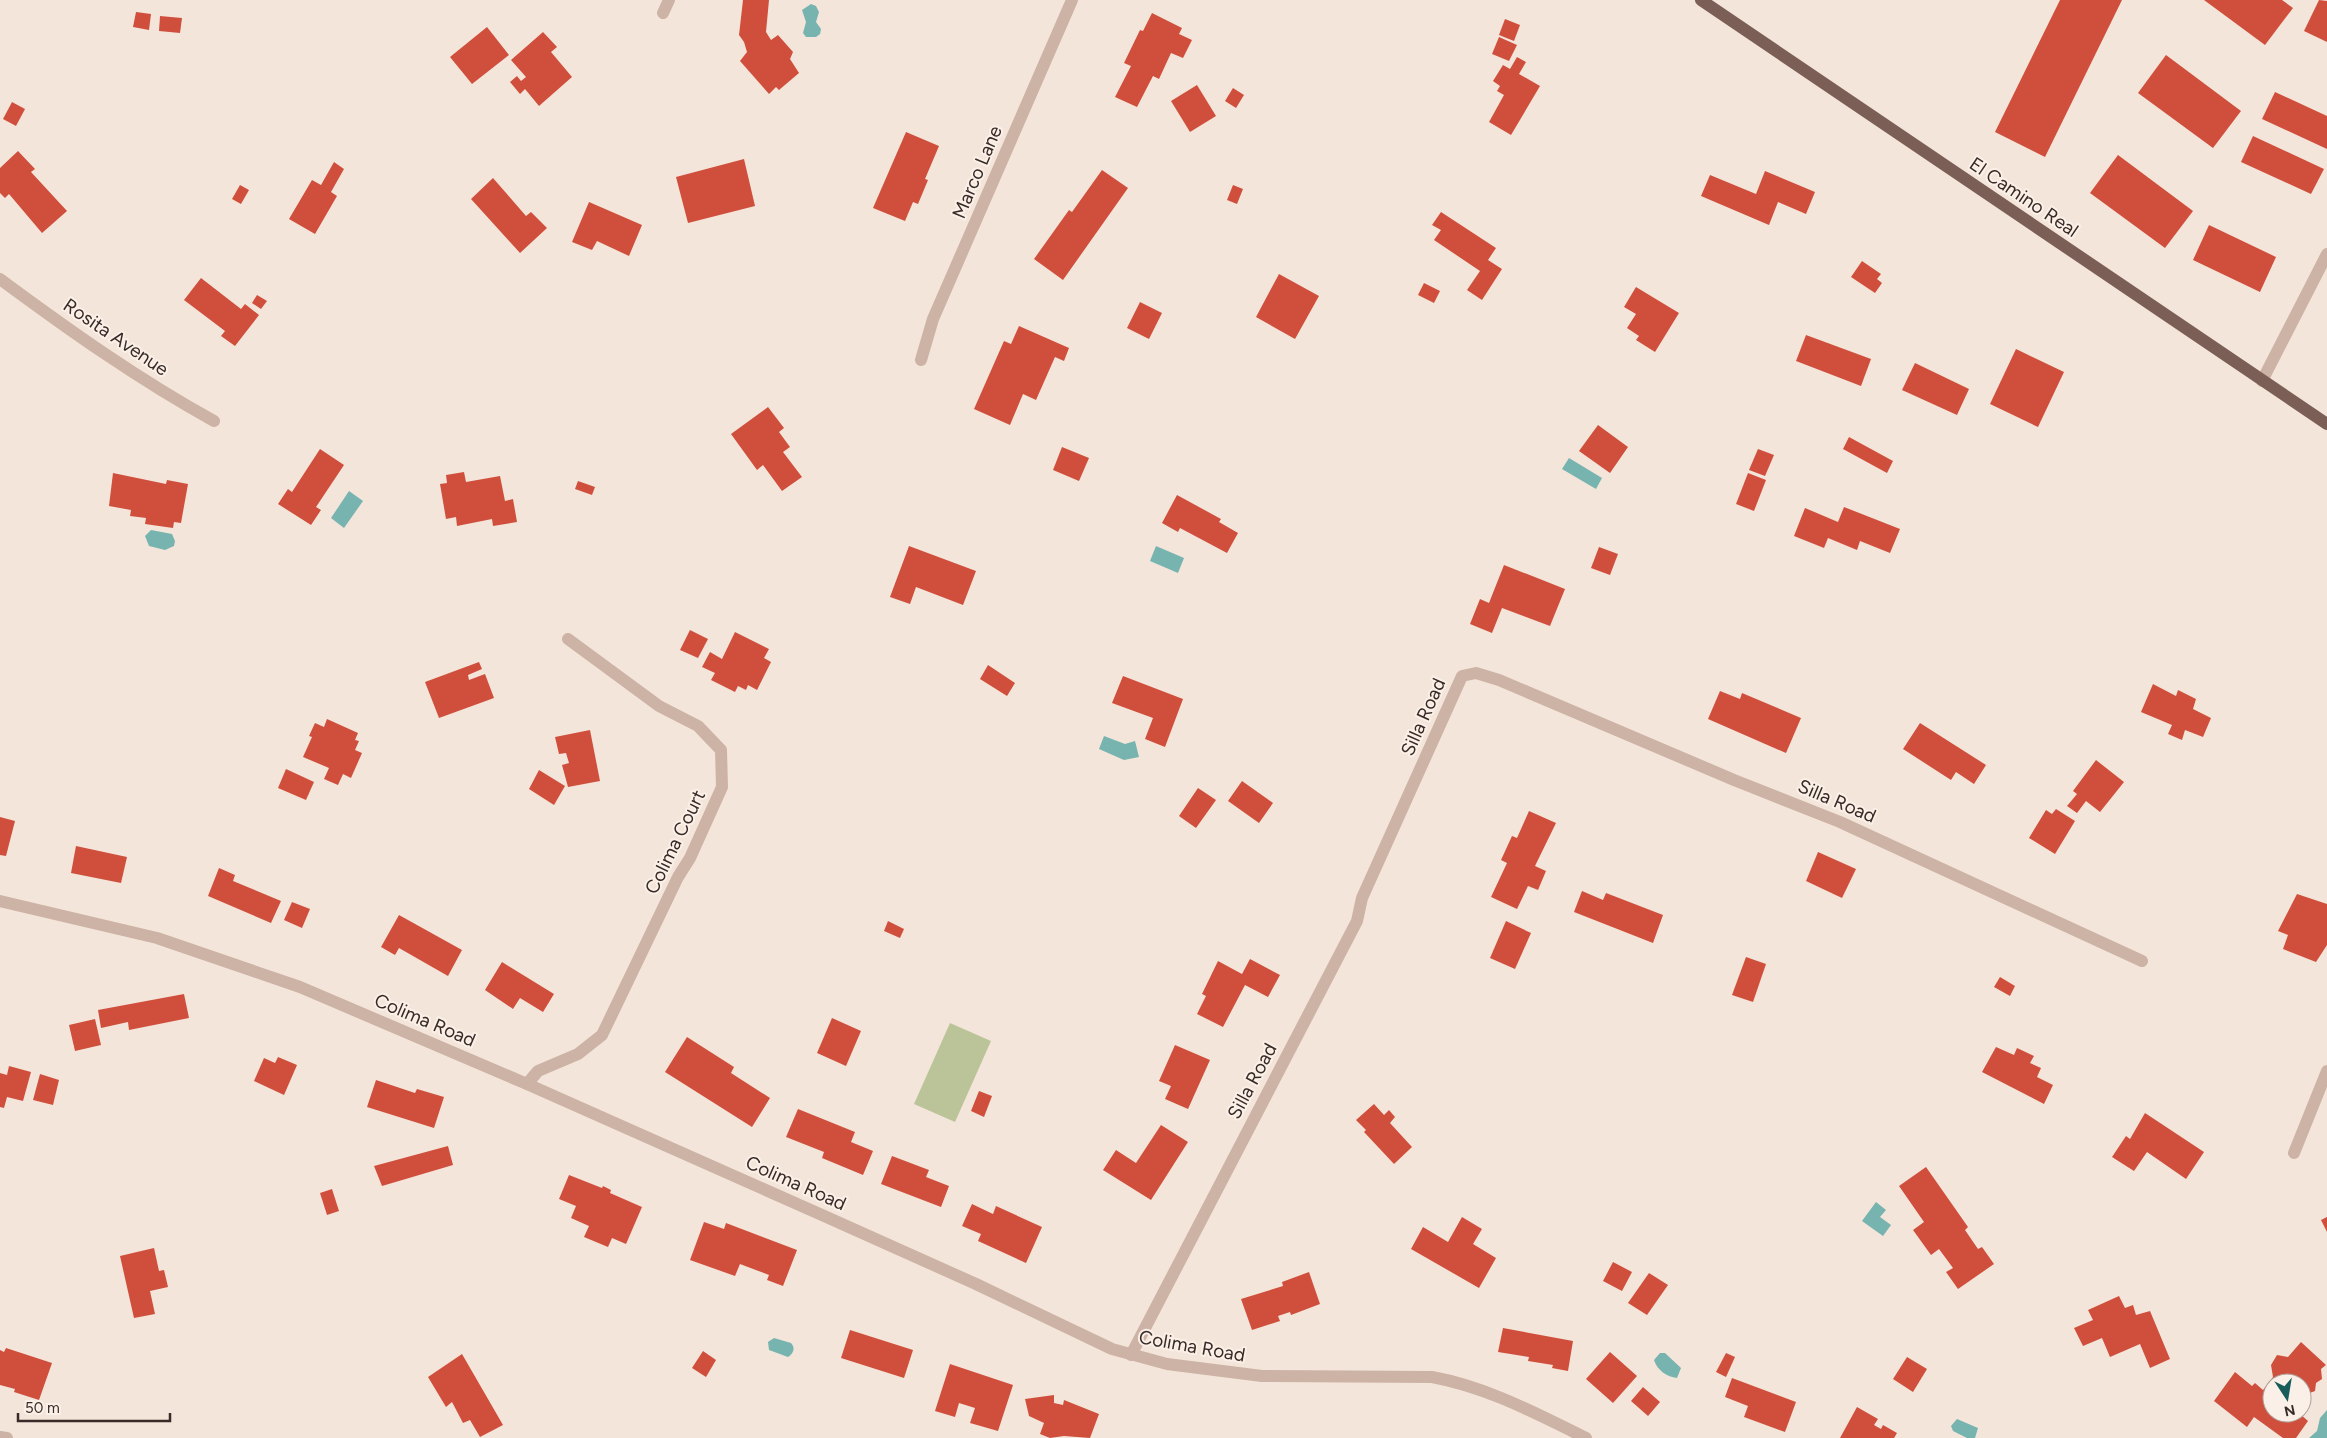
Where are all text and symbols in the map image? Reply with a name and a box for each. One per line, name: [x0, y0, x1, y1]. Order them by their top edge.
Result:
street label: Marco Lane: [947, 122, 1007, 222]
street label: El Camino Real: [1965, 152, 2083, 242]
street label: Rosita Avenue: [59, 293, 173, 381]
street label: Silla Road: [1396, 675, 1450, 759]
street label: Silla Road: [1795, 774, 1879, 828]
street label: Colima Court: [640, 786, 710, 898]
street label: Colima Road: [371, 988, 479, 1052]
street label: Silla Road: [1222, 1039, 1282, 1123]
street label: Colima Road: [742, 1151, 850, 1215]
street label: Colima Road: [1137, 1325, 1247, 1367]
north arrow: [2262, 1373, 2312, 1423]
scale bar: [18, 1390, 170, 1422]
text: 50 m: [25, 1399, 60, 1417]
text: N: [2283, 1401, 2297, 1420]

